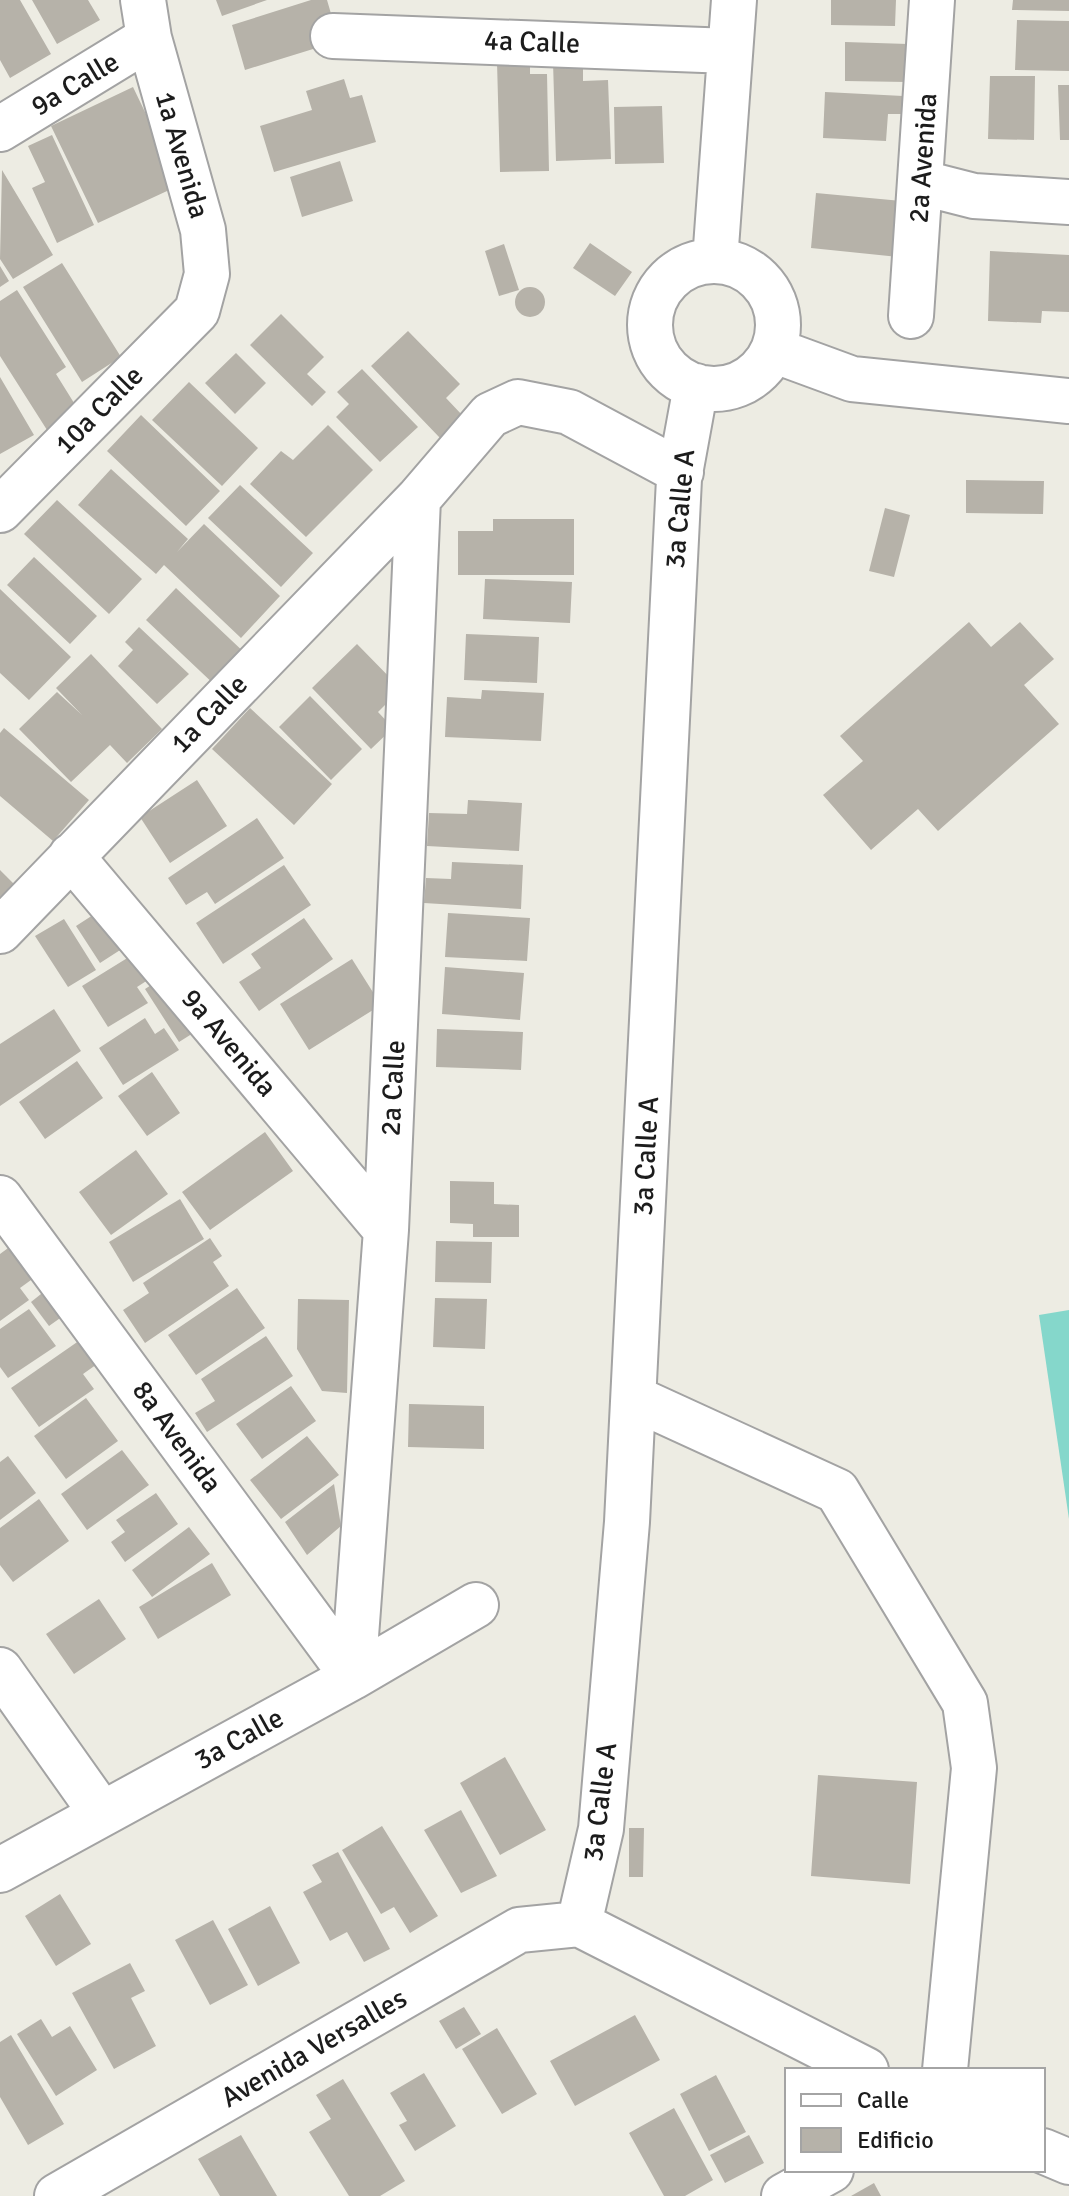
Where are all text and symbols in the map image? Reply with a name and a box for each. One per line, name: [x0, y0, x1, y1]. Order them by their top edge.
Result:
street label: 4a Calle: [483, 23, 581, 61]
street label: 9a Calle: [25, 45, 125, 123]
street label: 1a Avenida: [148, 88, 216, 222]
street label: 2a Avenida: [901, 92, 945, 224]
street label: 10a Calle: [48, 359, 150, 461]
street label: 3a Calle A: [658, 448, 702, 570]
street label: 1a Calle: [163, 668, 255, 760]
street label: 9a Avenida: [174, 982, 284, 1104]
street label: 2a Calle: [374, 1039, 412, 1137]
street label: 3a Calle A: [626, 1095, 666, 1217]
street label: 8a Avenida: [125, 1374, 229, 1500]
street label: 3a Calle: [189, 1701, 289, 1777]
street label: 3a Calle A: [576, 1741, 624, 1863]
street label: Avenida Versalles: [215, 1981, 413, 2115]
legend: [785, 2068, 1045, 2172]
text: Calle: [857, 2085, 909, 2115]
text: Edificio: [857, 2125, 934, 2155]

